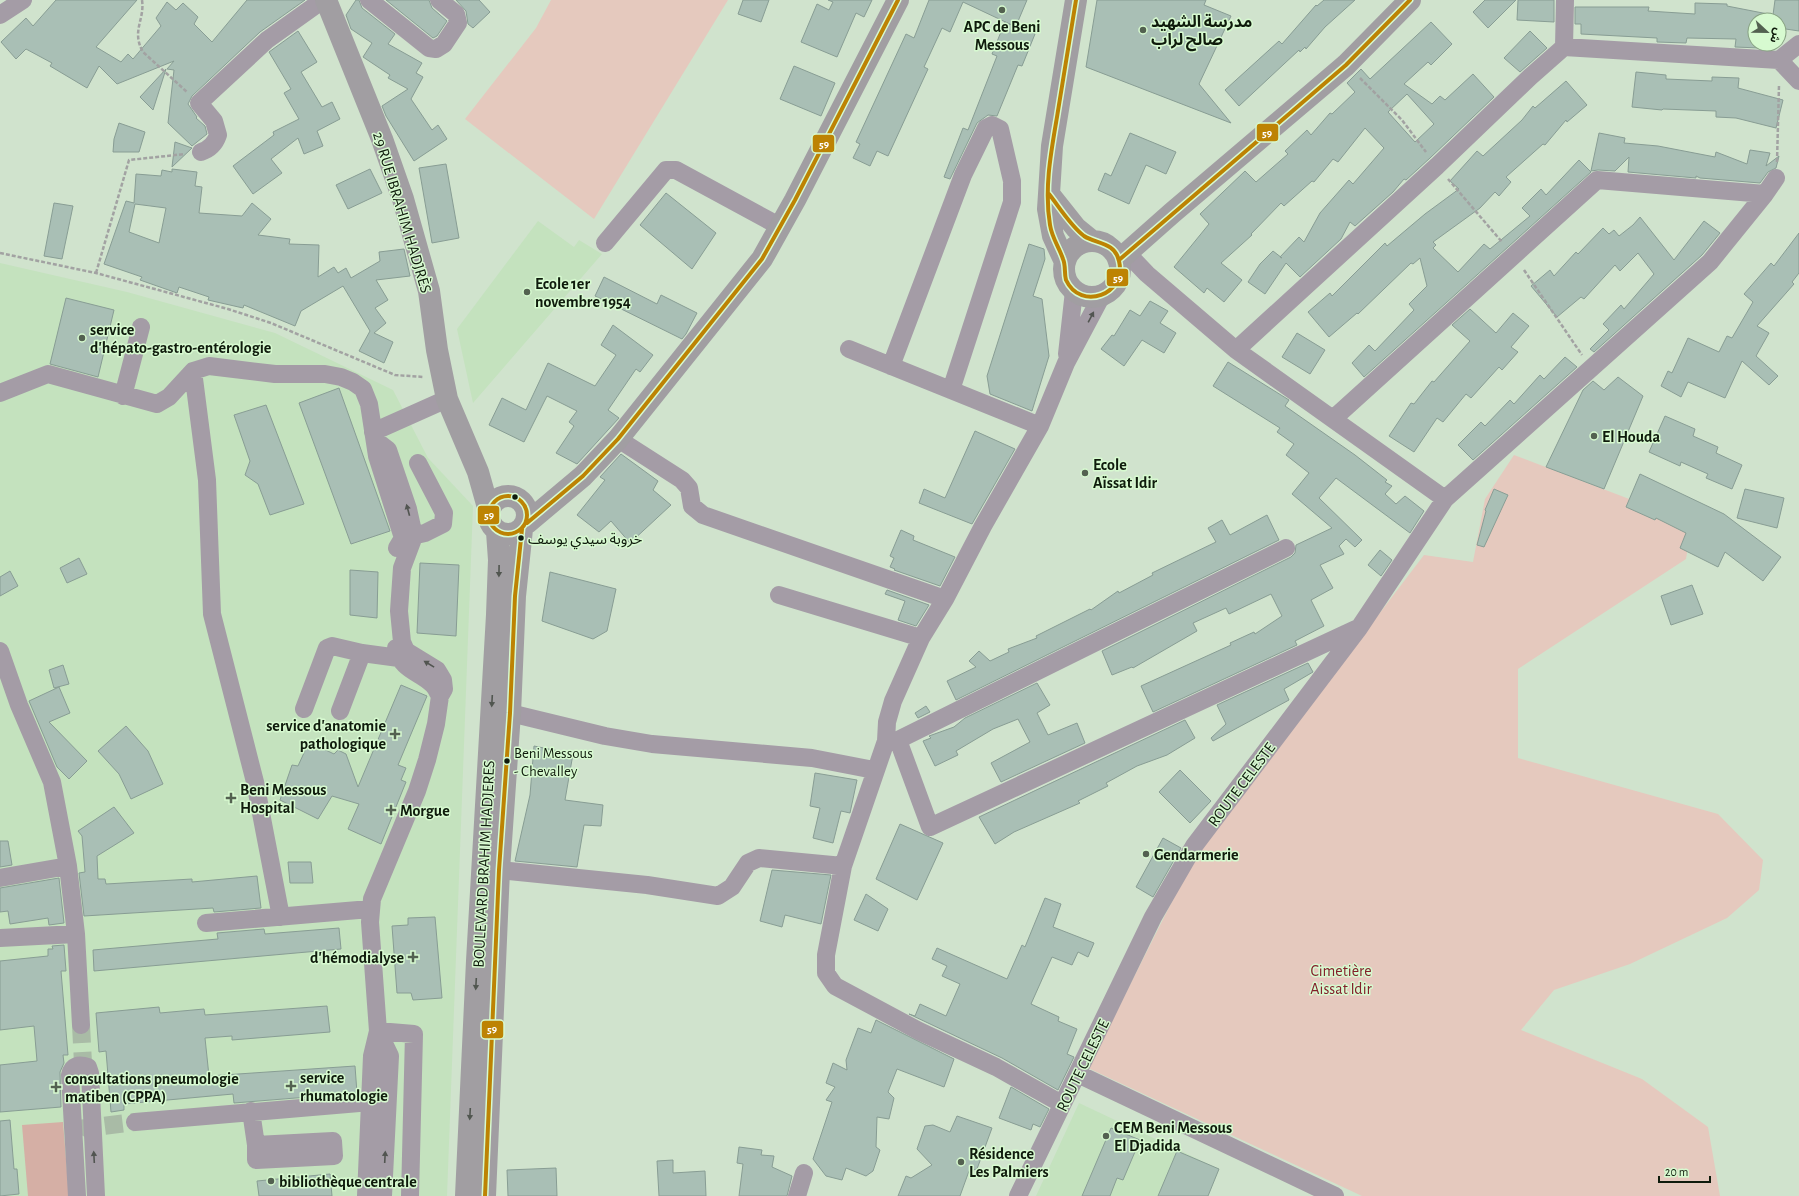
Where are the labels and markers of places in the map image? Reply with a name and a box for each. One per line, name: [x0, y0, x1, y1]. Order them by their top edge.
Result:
marker: APC de Beni Messous: [997, 5, 1007, 15]
place label: مدرسة الشهيد صالح لراب: [1151, 13, 1252, 52]
place label: APC de Beni Messous: [964, 19, 1040, 53]
marker: مدرسة الشهيد صالح لراب: [1138, 25, 1148, 35]
place label: Ecole 1er novembre 1954: [535, 276, 631, 310]
marker: Ecole 1er novembre 1954: [522, 287, 532, 297]
place label: service d'hépato-gastro-entérologie: [90, 322, 272, 356]
marker: service d'hépato-gastro-entérologie: [77, 333, 87, 343]
place label: El Houda: [1602, 429, 1660, 445]
marker: El Houda: [1589, 431, 1599, 441]
place label: Ecole Aïssat Idir: [1093, 457, 1158, 491]
marker: Ecole Aïssat Idir: [1080, 468, 1090, 478]
unlabelled marker: [510, 492, 520, 502]
place label: خروبة سيدي يوسف: [528, 532, 642, 550]
marker: خروبة سيدي يوسف: [516, 533, 526, 543]
place label: service d'anatomie pathologique: [266, 718, 386, 752]
marker: service d'anatomie pathologique: [389, 728, 401, 740]
place label: Beni Messous - Chevalley: [514, 746, 593, 779]
marker: Beni Messous - Chevalley: [502, 756, 512, 766]
place label: Beni Messous Hospital: [240, 782, 327, 816]
marker: Beni Messous Hospital: [225, 792, 237, 804]
place label: Morgue: [400, 803, 450, 819]
marker: Morgue: [385, 804, 397, 816]
place label: Gendarmerie: [1154, 847, 1239, 863]
marker: Gendarmerie: [1141, 849, 1151, 859]
place label: d'hémodialyse: [310, 950, 404, 967]
marker: d'hémodialyse: [407, 951, 419, 963]
place label: service rhumatologie: [300, 1070, 388, 1104]
place label: consultations pneumologie matiben (CPPA): [65, 1071, 239, 1105]
marker: service rhumatologie: [285, 1080, 297, 1092]
marker: consultations pneumologie matiben (CPPA): [50, 1081, 62, 1093]
place label: CEM Beni Messous El Djadida: [1114, 1120, 1232, 1155]
marker: CEM Beni Messous El Djadida: [1101, 1131, 1111, 1141]
place label: Résidence Les Palmiers: [969, 1146, 1049, 1180]
marker: Résidence Les Palmiers: [956, 1157, 966, 1167]
place label: bibliothèque centrale: [279, 1174, 417, 1190]
marker: bibliothèque centrale: [266, 1176, 276, 1186]

